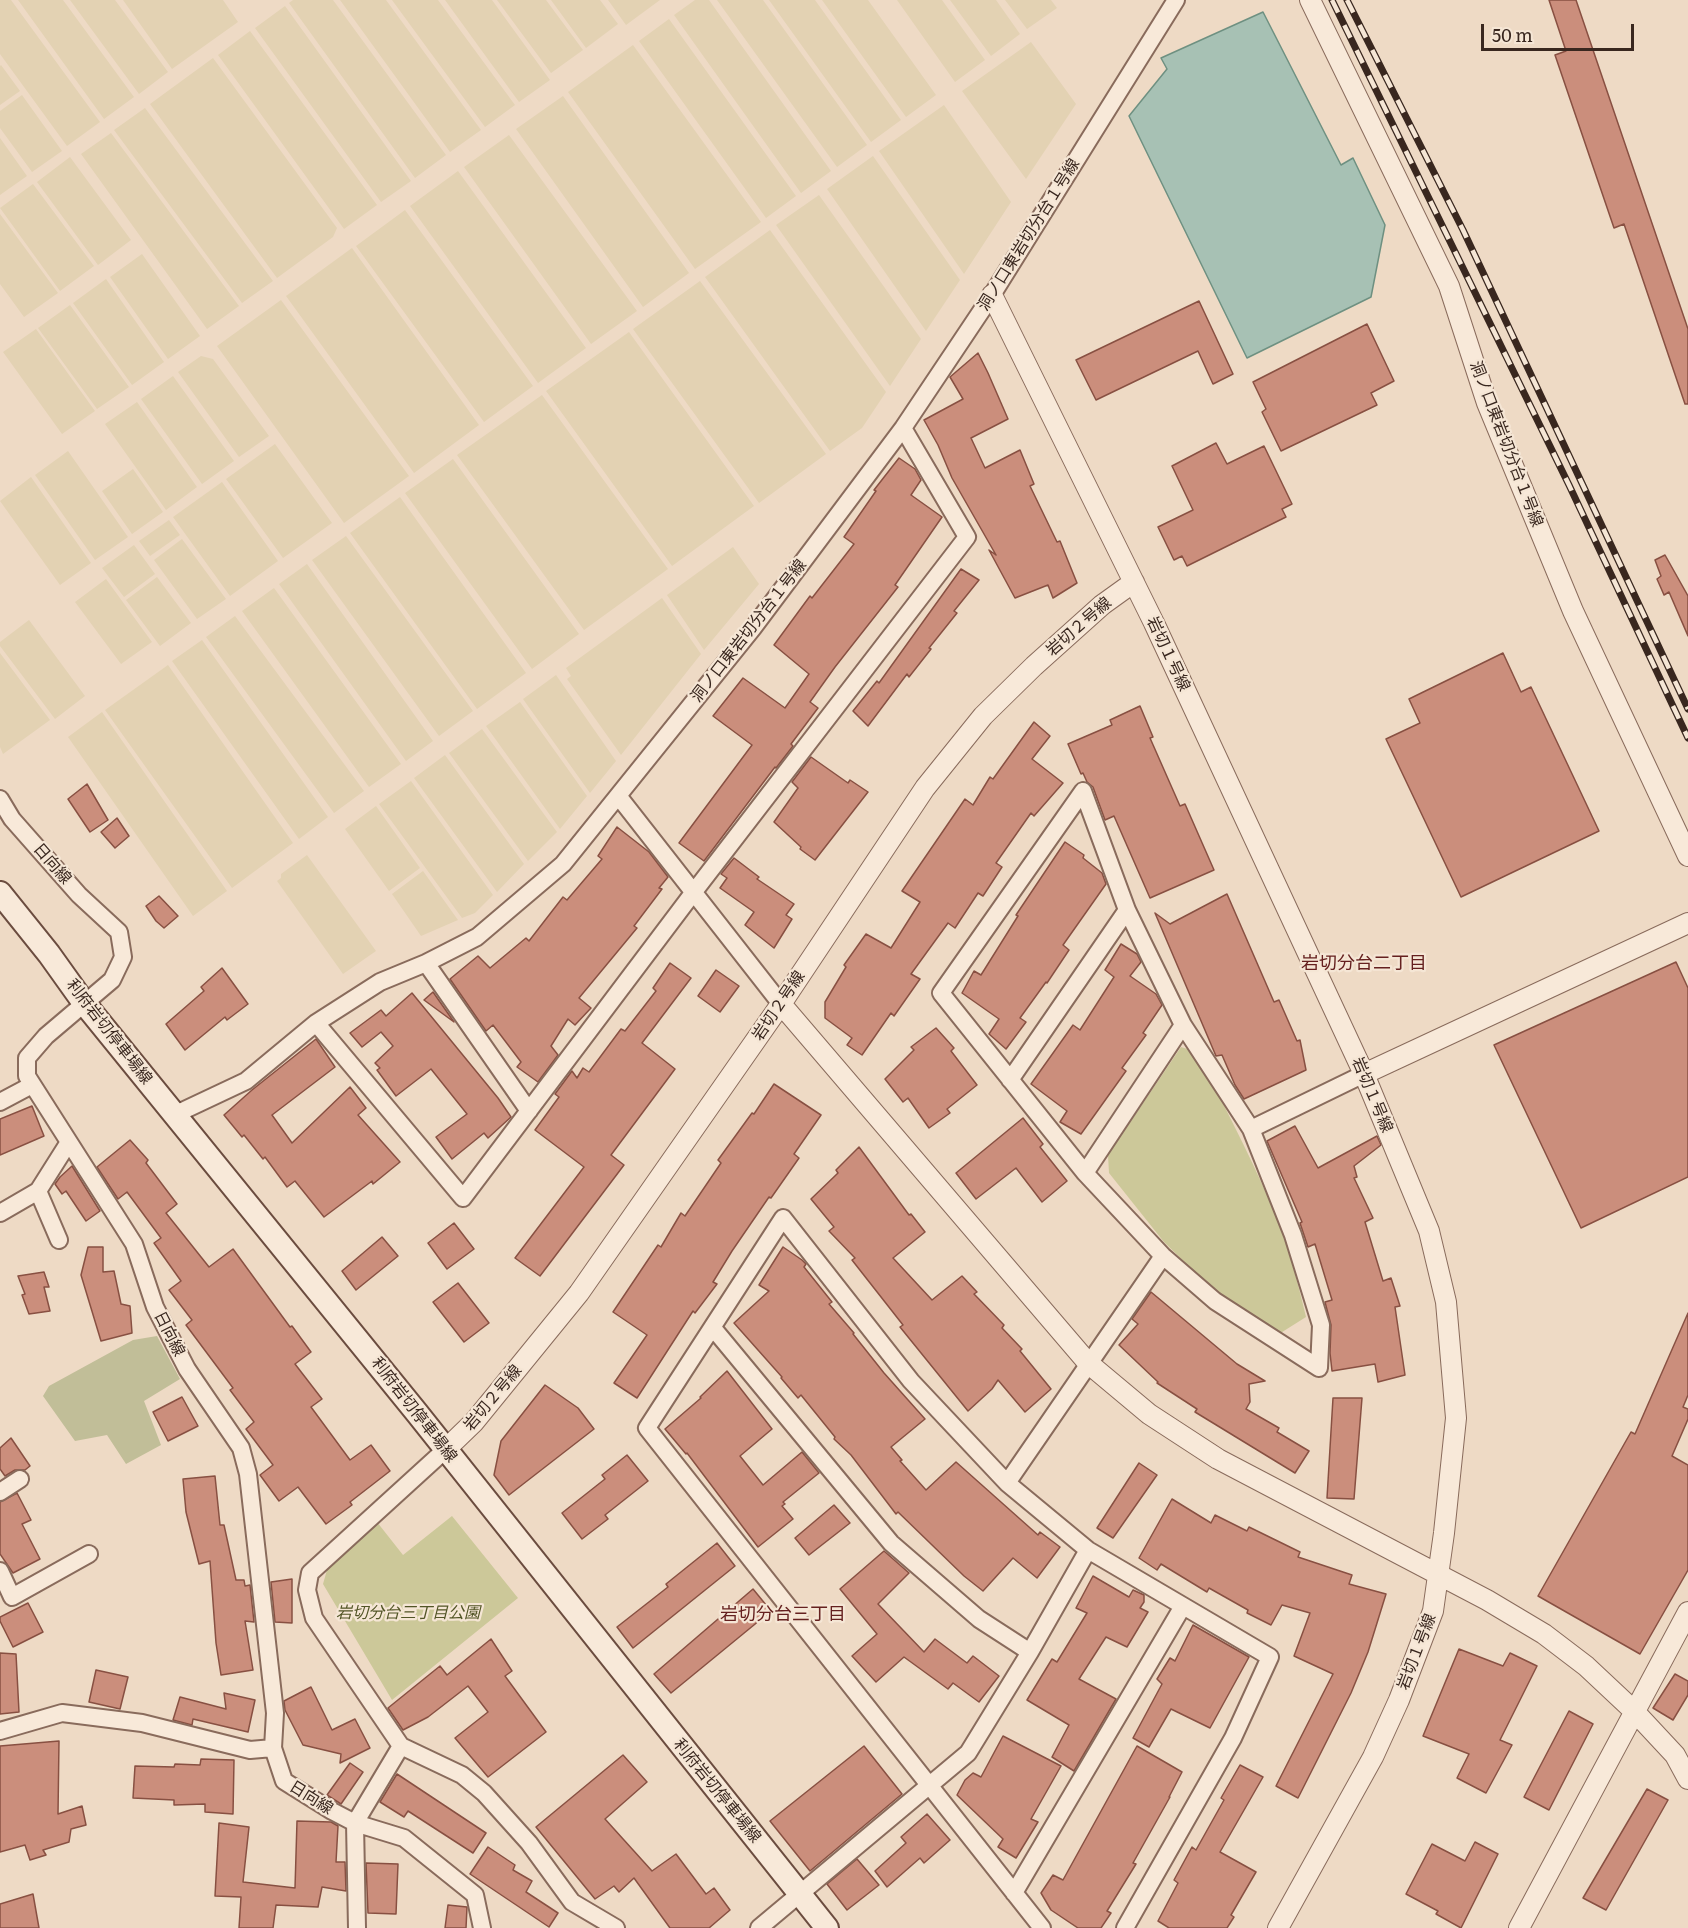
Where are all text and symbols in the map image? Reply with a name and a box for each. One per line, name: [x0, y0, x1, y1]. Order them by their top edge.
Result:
scale bar: [1484, 12, 1637, 50]
text: 50 m: [1492, 21, 1533, 48]
street label: 洞ノ口東岩切分台１号線: [974, 155, 1084, 315]
street label: 洞ノ口東岩切分台１号線: [1466, 358, 1546, 530]
street label: 洞ノ口東岩切分台１号線: [687, 556, 811, 706]
street label: 岩切２号線: [1043, 594, 1115, 660]
street label: 岩切１号線: [1142, 614, 1194, 694]
street label: 日向線: [29, 840, 75, 888]
district label: 岩切分台二丁目: [1301, 953, 1427, 975]
street label: 岩切２号線: [749, 967, 809, 1045]
street label: 利府岩切停車場線: [62, 976, 156, 1088]
street label: 岩切１号線: [1348, 1054, 1396, 1136]
street label: 日向線: [150, 1308, 188, 1360]
street label: 利府岩切停車場線: [367, 1354, 461, 1466]
street label: 岩切２号線: [460, 1361, 526, 1435]
park label: 岩切分台三丁目公園: [336, 1603, 480, 1623]
district label: 岩切分台三丁目: [720, 1604, 846, 1626]
street label: 岩切１号線: [1394, 1611, 1440, 1693]
street label: 利府岩切停車場線: [669, 1735, 765, 1847]
street label: 日向線: [286, 1777, 336, 1819]

